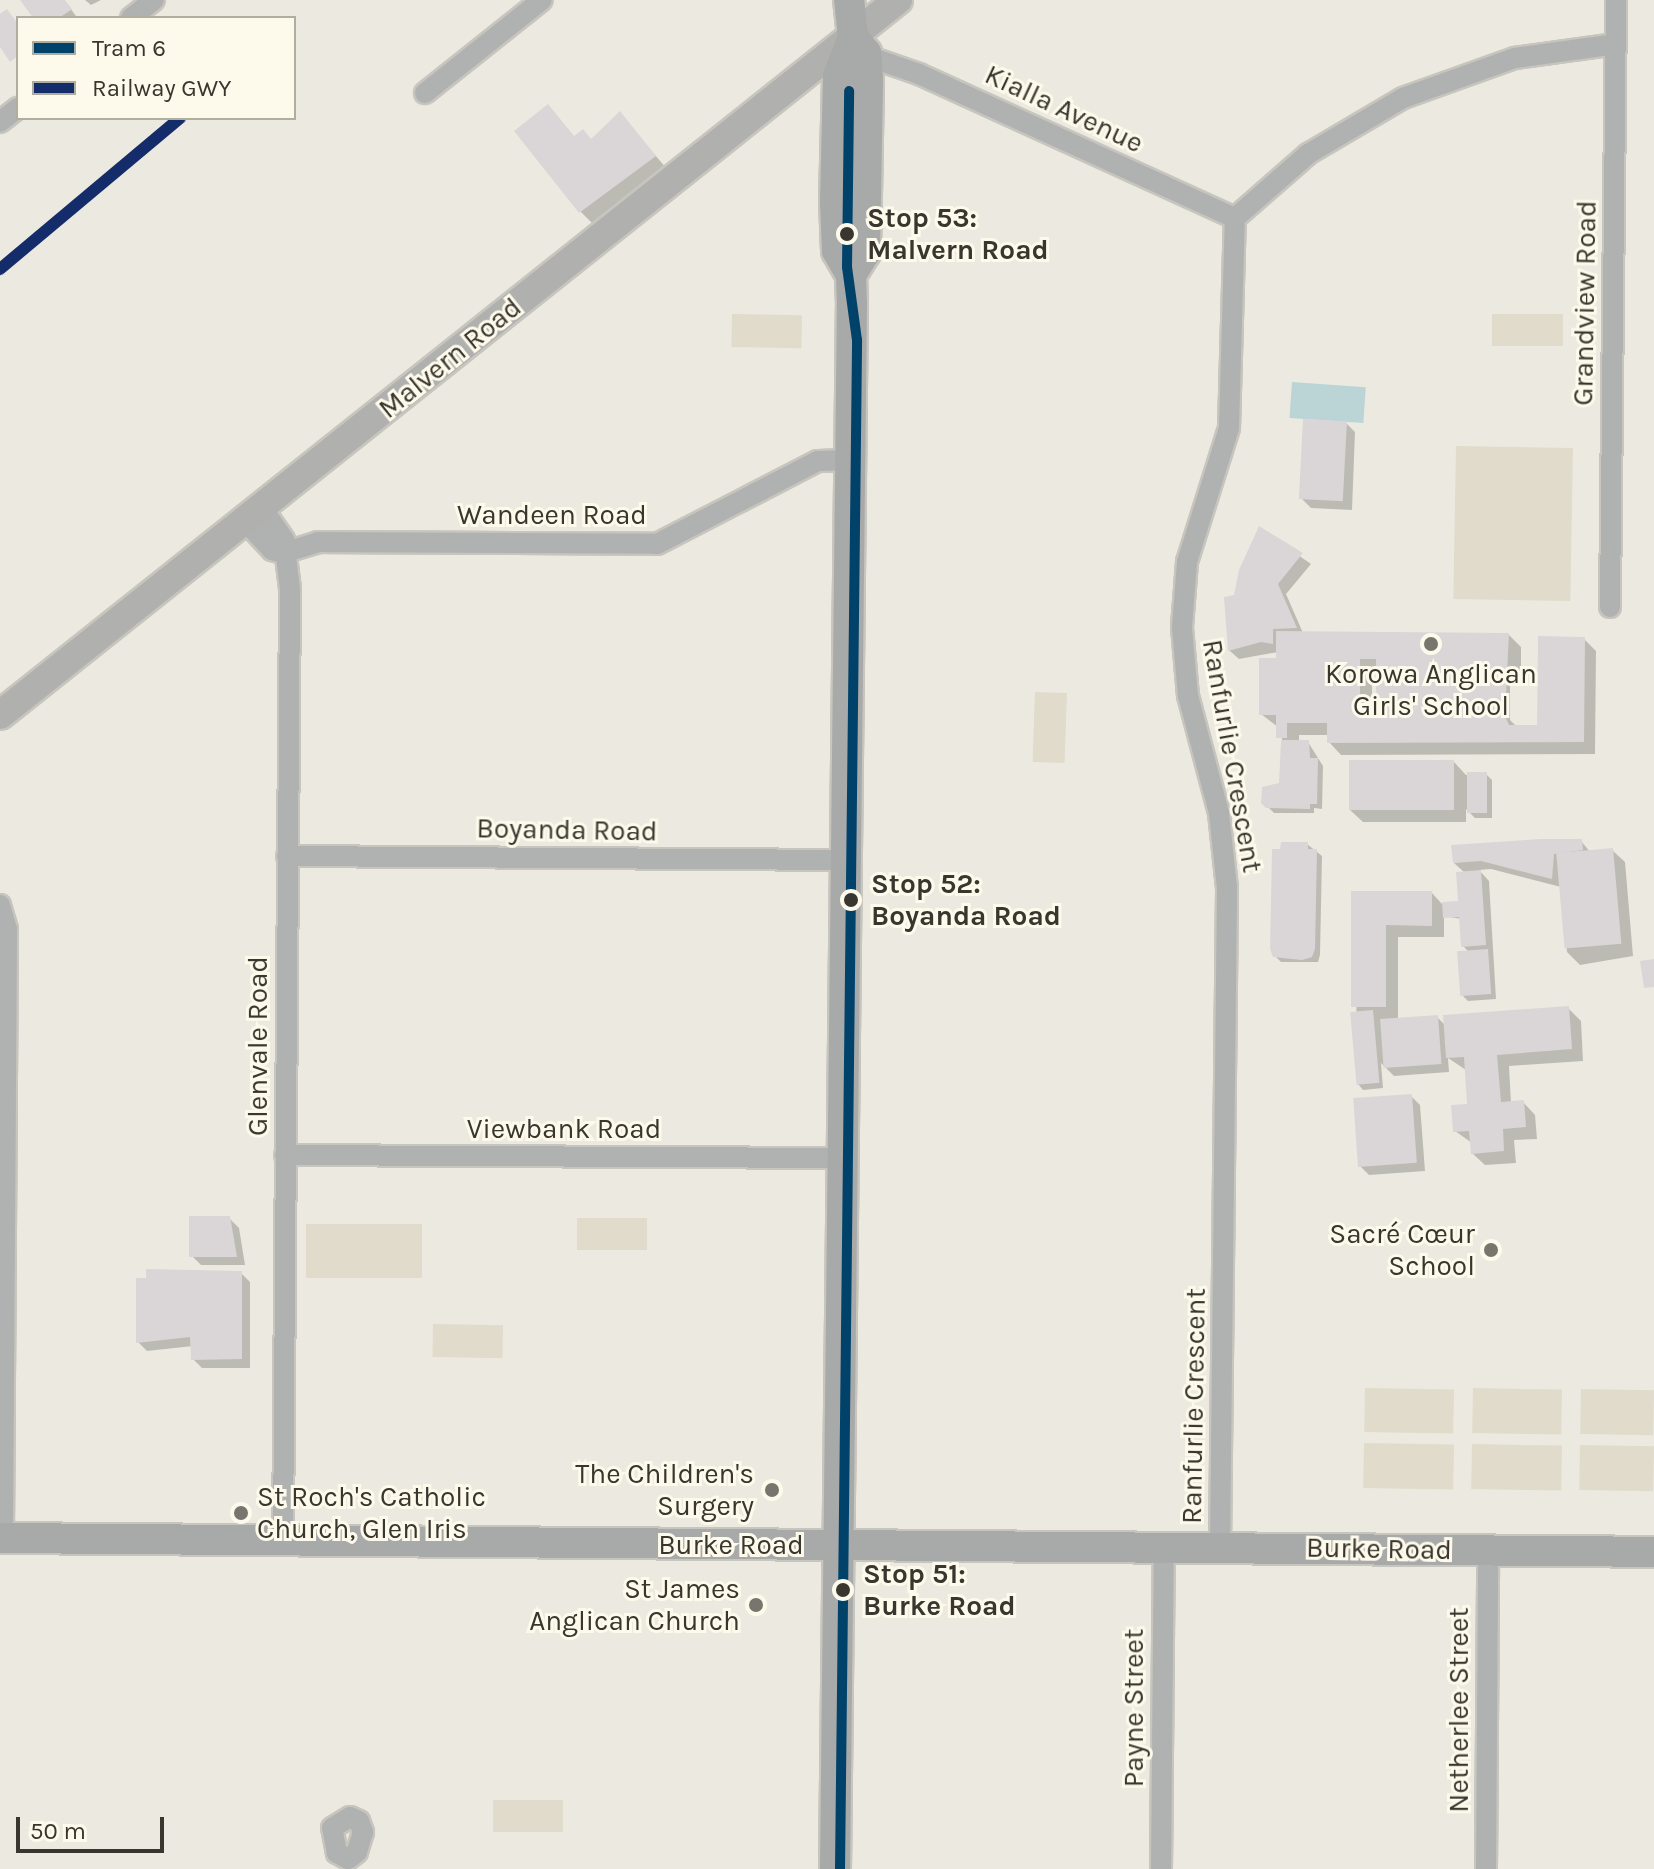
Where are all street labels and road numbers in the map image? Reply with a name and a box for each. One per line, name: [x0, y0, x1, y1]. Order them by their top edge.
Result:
street label: Kialla Avenue: [980, 58, 1148, 160]
street label: Grandview Road: [1566, 200, 1604, 406]
street label: Malvern Road: [372, 290, 528, 426]
street label: Wandeen Road: [457, 498, 647, 532]
street label: Ranfurlie Crescent: [1195, 637, 1269, 875]
street label: Boyanda Road: [476, 812, 658, 848]
street label: Glenvale Road: [241, 956, 275, 1136]
street label: Viewbank Road: [467, 1112, 661, 1146]
street label: Ranfurlie Crescent: [1175, 1288, 1213, 1524]
street label: Burke Road: [658, 1528, 804, 1562]
street label: Burke Road: [1306, 1531, 1452, 1567]
street label: Netherlee Street: [1442, 1607, 1476, 1813]
street label: Payne Street: [1117, 1629, 1151, 1787]

